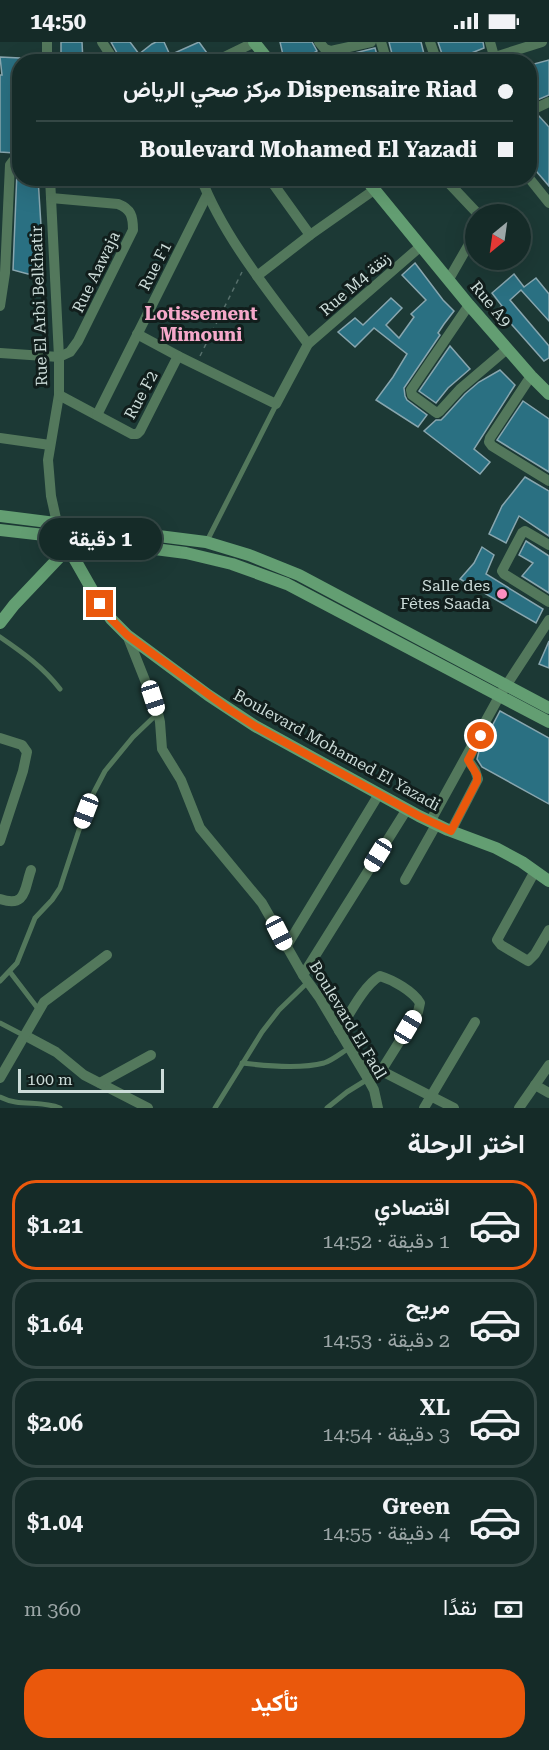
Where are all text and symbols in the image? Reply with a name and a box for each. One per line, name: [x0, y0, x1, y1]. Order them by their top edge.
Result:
text: 14:50: [30, 9, 86, 34]
text: Dispensaire Riad مركز صحي الرياض: [123, 77, 477, 102]
text: Boulevard Mohamed El Yazadi: [140, 137, 477, 162]
north arrow: [465, 204, 531, 270]
map controls: [465, 204, 531, 270]
street label: Rue El Arbi Belkhatir: [27, 225, 51, 387]
street label: Rue Aawaja: [68, 228, 124, 316]
street label: Rue F1: [135, 238, 175, 294]
street label: Rue M4 زنقة: [316, 248, 395, 320]
street label: Rue A9: [466, 277, 516, 331]
district label: Lotissement Mimouni: [145, 303, 257, 345]
street label: Rue F2: [120, 367, 162, 422]
callout: 1 دقيقة: [39, 517, 162, 559]
text: 1 دقيقة: [69, 527, 132, 551]
place label: Salle des Fêtes Saada: [400, 576, 490, 613]
marker: Salle des Fêtes Saada: [495, 587, 509, 601]
route end: [86, 590, 113, 617]
car: [139, 678, 167, 718]
street label: Boulevard Mohamed El Yazadi: [230, 685, 444, 815]
route start: [467, 722, 494, 749]
car: [71, 791, 101, 831]
car: [361, 835, 395, 875]
car: [263, 913, 295, 953]
street label: Boulevard El Fadl: [305, 958, 391, 1082]
car: [391, 1007, 425, 1047]
scale bar: [18, 1066, 164, 1094]
text: 100 m: [27, 1070, 73, 1089]
text: اختر الرحلة: [407, 1128, 525, 1160]
text: اقتصادي: [374, 1195, 450, 1220]
icon: car: [468, 1198, 522, 1252]
text: $1.21: [27, 1213, 83, 1238]
text: 1 دقيقة · 14:52: [322, 1229, 450, 1253]
text: مريح: [406, 1294, 450, 1319]
icon: car: [468, 1297, 522, 1351]
text: $1.64: [27, 1312, 83, 1337]
text: 2 دقيقة · 14:53: [322, 1328, 450, 1352]
text: XL: [420, 1395, 450, 1420]
icon: car: [468, 1396, 522, 1450]
text: $2.06: [27, 1411, 83, 1436]
text: 3 دقيقة · 14:54: [322, 1422, 450, 1446]
text: Green: [382, 1494, 450, 1519]
icon: car: [468, 1495, 522, 1549]
text: $1.04: [27, 1510, 83, 1535]
text: 4 دقيقة · 14:55: [322, 1521, 450, 1545]
icon: cash: [492, 1593, 525, 1626]
text: نقدًا: [443, 1595, 477, 1620]
text: 360 m: [24, 1597, 81, 1621]
button: تأكيد: [24, 1669, 525, 1738]

